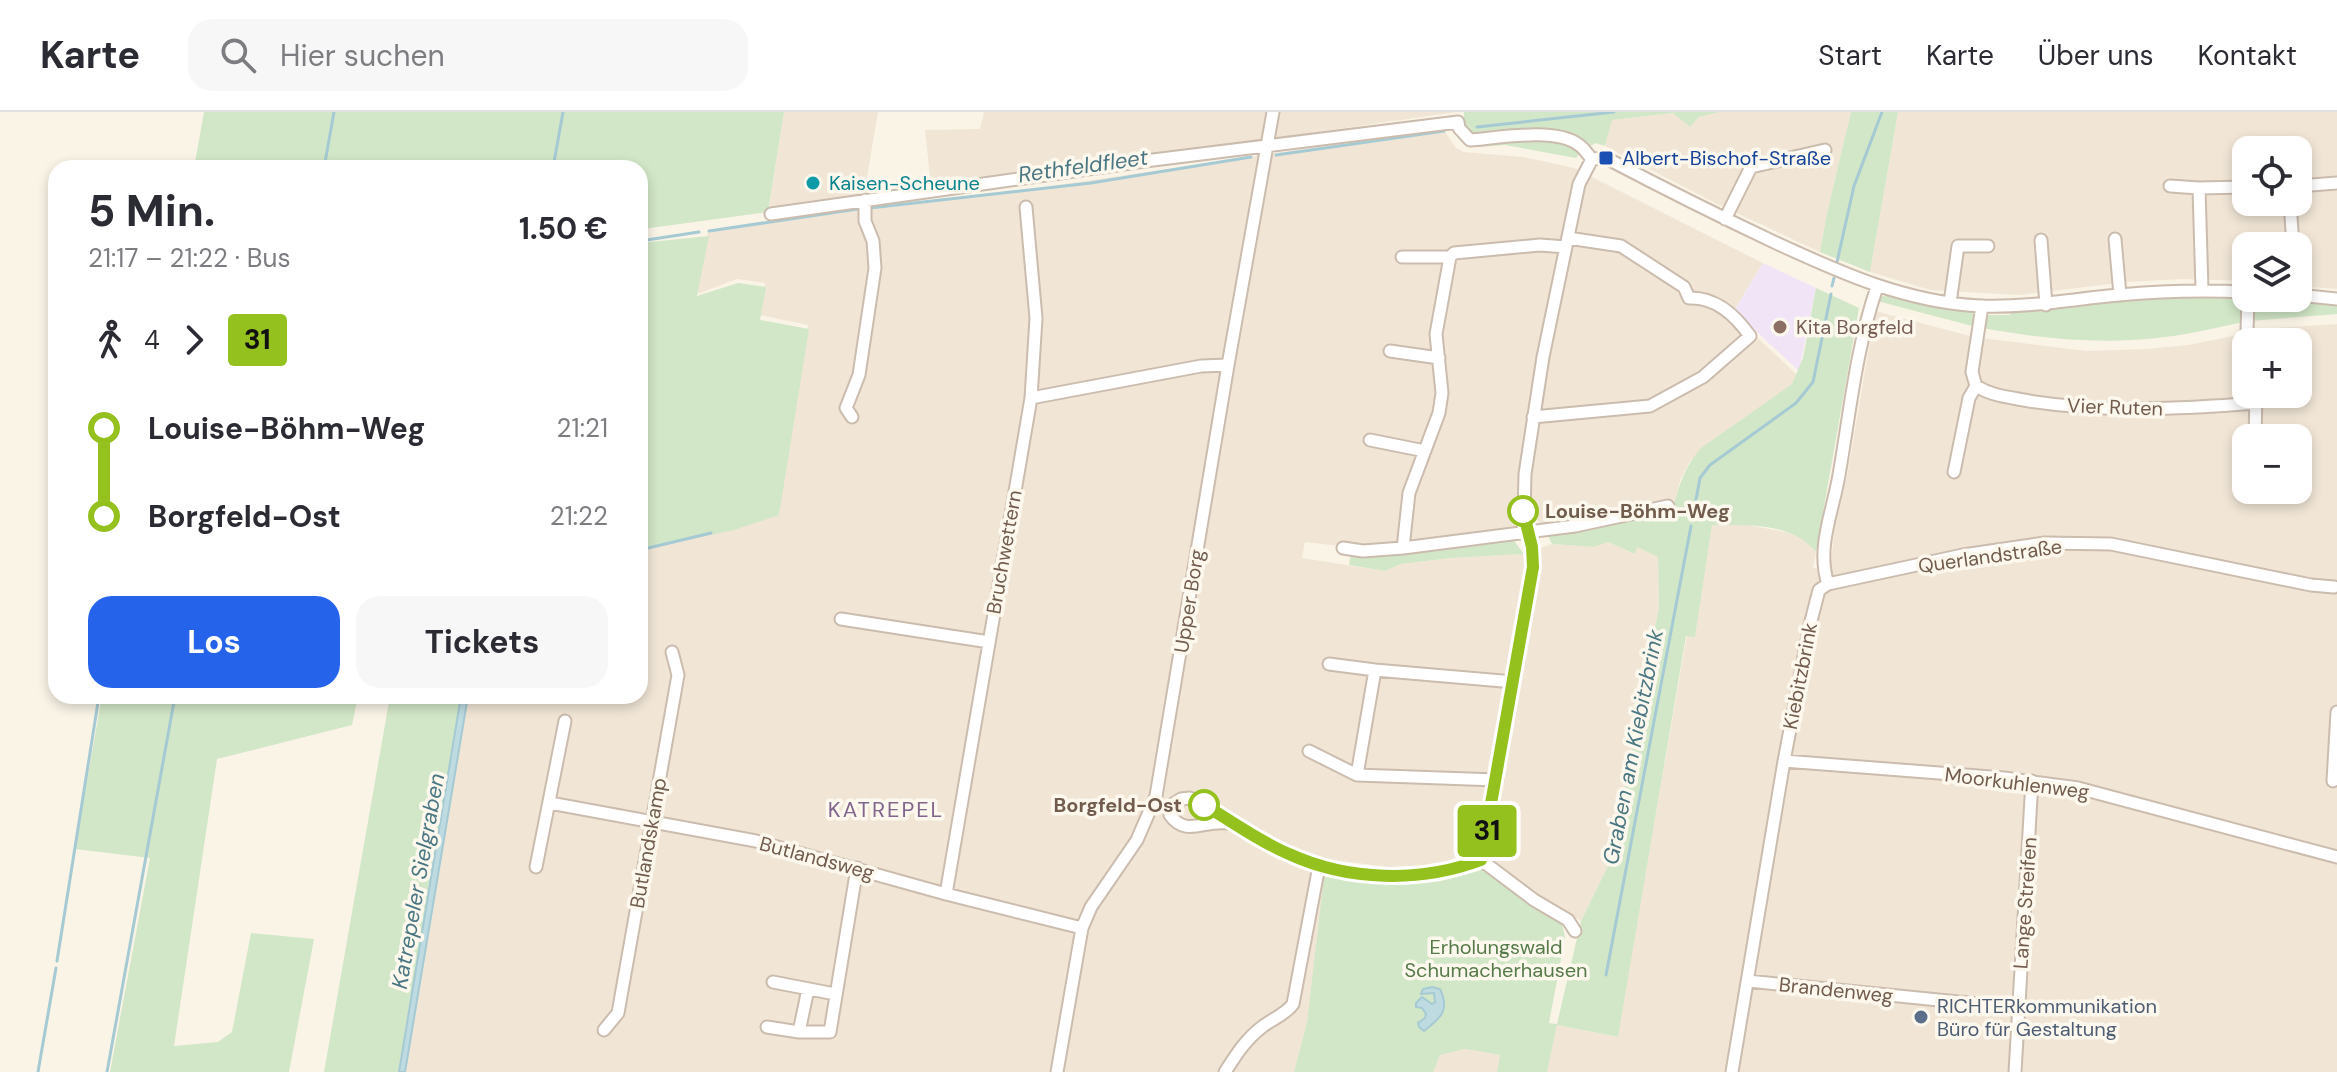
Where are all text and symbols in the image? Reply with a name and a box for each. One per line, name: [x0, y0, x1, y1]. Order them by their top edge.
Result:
search box: [188, 19, 748, 91]
text: Karte: [40, 30, 140, 80]
icon: search: [216, 33, 260, 77]
text: Hier suchen: [280, 36, 445, 75]
text: Start: [1818, 37, 1882, 74]
text: Karte: [1926, 37, 1994, 74]
text: Über uns: [2038, 37, 2154, 74]
text: Kontakt: [2198, 37, 2297, 74]
map controls: [2232, 136, 2312, 504]
button: locate: [2232, 136, 2312, 216]
water label: Rethfeldfleet: [1016, 142, 1150, 189]
place label: Albert-Bischof-Straße: [1622, 145, 1831, 171]
marker: Albert-Bischof-Straße: [1597, 149, 1615, 167]
place label: Kaisen-Scheune: [829, 170, 980, 196]
marker: Kaisen-Scheune: [804, 174, 822, 192]
text: 5 Min.: [88, 182, 215, 240]
text: 1.50 €: [519, 209, 608, 248]
button: layers: [2232, 232, 2312, 312]
text: 21:17 – 21:22 · Bus: [88, 241, 290, 275]
place label: Kita Borgfeld: [1796, 314, 1914, 340]
icon: walk: [88, 318, 132, 362]
icon: forward: [172, 318, 216, 362]
marker: Kita Borgfeld: [1771, 318, 1789, 336]
text: 31: [244, 321, 271, 358]
text: 4: [144, 323, 160, 357]
button: +: [2232, 328, 2312, 408]
street label: Vier Ruten: [2067, 392, 2163, 422]
text: Louise-Böhm-Weg: [148, 409, 425, 448]
text: 21:21: [557, 411, 608, 445]
button: −: [2232, 424, 2312, 504]
street label: Bruchwettern: [980, 488, 1028, 616]
marker: Louise-Böhm-Weg: [1508, 496, 1538, 526]
text: Borgfeld-Ost: [148, 497, 341, 536]
place label: Louise-Böhm-Weg: [1545, 498, 1730, 524]
text: 21:22: [550, 499, 608, 533]
street label: Querlandstraße: [1916, 533, 2064, 579]
street label: Upper Borg: [1168, 547, 1210, 655]
button: Los: [88, 596, 340, 688]
button: Tickets: [356, 596, 608, 688]
street label: Kiebitzbrink: [1777, 620, 1823, 732]
water label: Graben am Kiebitzbrink: [1596, 626, 1670, 867]
street label: Moorkuhlenweg: [1943, 761, 2091, 805]
water label: Katrepeler Sielgraben: [385, 771, 451, 991]
street label: Butlandskamp: [624, 776, 672, 910]
marker: Borgfeld-Ost: [1189, 790, 1219, 820]
place label: Borgfeld-Ost: [1053, 792, 1182, 818]
district label: KATREPEL: [828, 795, 944, 824]
line badge: 31: [1451, 805, 1523, 857]
text: 31: [1474, 812, 1500, 849]
street label: Butlandsweg: [757, 830, 877, 886]
street label: Lange Streifen: [2007, 836, 2043, 970]
park label: Erholungswald Schumacherhausen: [1404, 934, 1588, 983]
street label: Brandenweg: [1778, 971, 1894, 1009]
place label: RICHTERkommunikation Büro für Gestaltung: [1937, 993, 2157, 1042]
marker: RICHTERkommunikation Büro für Gestaltung: [1912, 1008, 1930, 1026]

